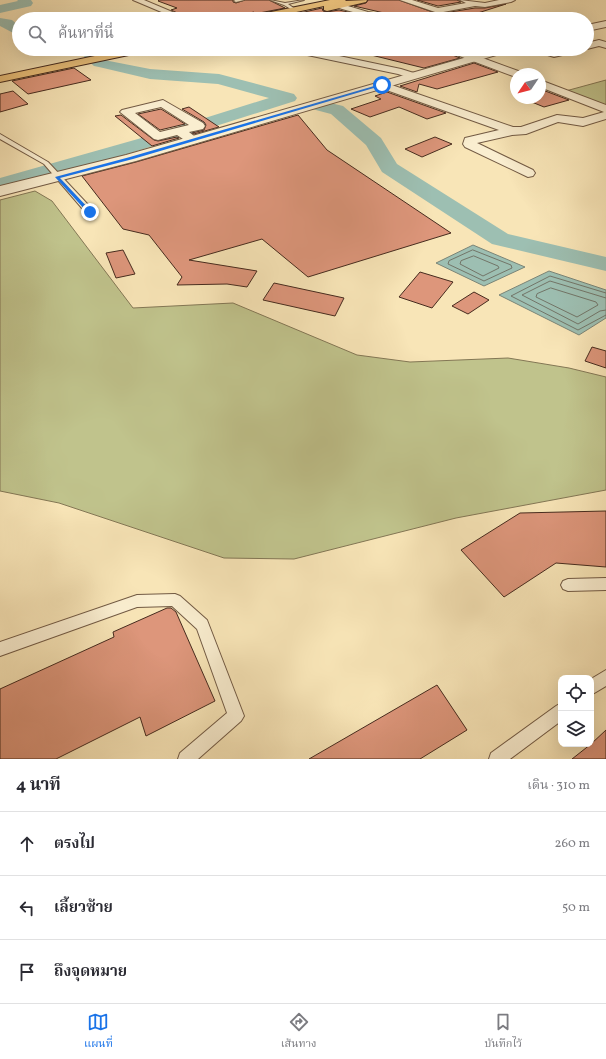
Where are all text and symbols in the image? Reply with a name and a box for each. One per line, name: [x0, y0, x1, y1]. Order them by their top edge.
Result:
search box: [12, 12, 594, 56]
icon: search: [26, 23, 48, 45]
text: ค้นหาที่นี่: [58, 24, 114, 45]
north arrow: [510, 68, 546, 104]
route start: [373, 76, 391, 94]
route end: [81, 203, 99, 221]
map controls: [558, 675, 594, 747]
button: locate: [558, 675, 594, 711]
button: layers: [558, 711, 594, 747]
text: 4 นาที: [16, 774, 61, 797]
text: เดิน · 310 m: [527, 777, 590, 795]
icon: ahead: [16, 833, 38, 855]
text: ตรงไป: [54, 834, 95, 855]
text: 260 m: [555, 835, 590, 853]
icon: left: [16, 897, 38, 919]
text: เลี้ยวซ้าย: [54, 898, 113, 919]
text: 50 m: [562, 899, 590, 917]
icon: arrive: [16, 961, 38, 983]
text: ถึงจุดหมาย: [54, 962, 127, 983]
tab: แผนที่: [84, 1011, 113, 1053]
tab: เส้นทาง: [281, 1011, 317, 1053]
tab: บันทึกไว้: [485, 1011, 522, 1053]

